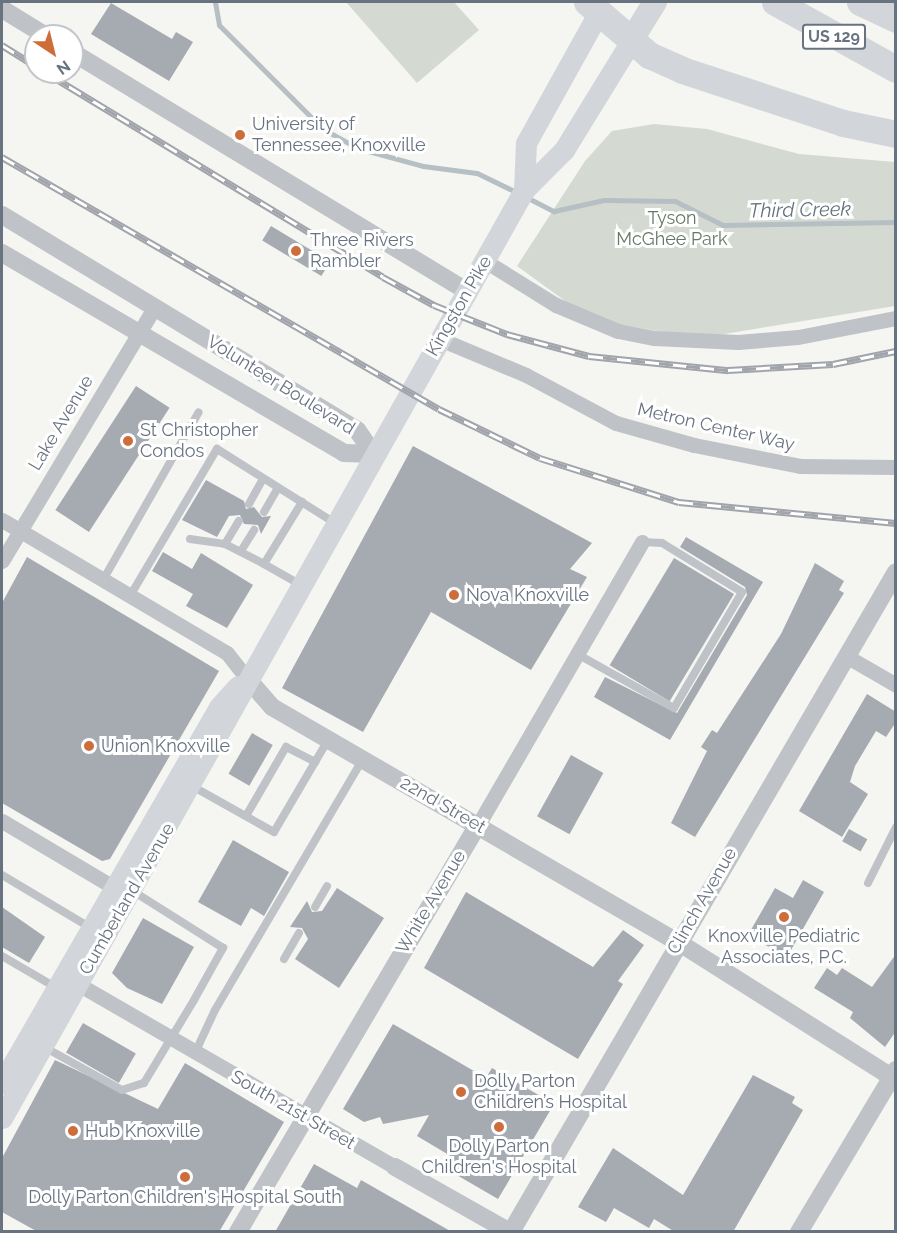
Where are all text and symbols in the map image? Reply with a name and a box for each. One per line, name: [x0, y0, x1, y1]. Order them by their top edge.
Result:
north arrow: [24, 24, 84, 84]
road number: US 129: [801, 24, 867, 50]
text: N: [53, 56, 74, 79]
place label: University of Tennessee, Knoxville: [252, 114, 426, 156]
marker: University of Tennessee, Knoxville: [233, 128, 247, 142]
water label: Third Creek: [749, 197, 851, 223]
park label: Tyson McGhee Park: [616, 208, 728, 250]
place label: Three Rivers Rambler: [310, 230, 414, 272]
marker: Three Rivers Rambler: [287, 242, 305, 260]
street label: Kingston Pike: [422, 252, 496, 360]
street label: Volunteer Boulevard: [203, 331, 359, 439]
street label: Lake Avenue: [24, 371, 98, 475]
street label: Metron Center Way: [635, 398, 797, 456]
place label: St Christopher Condos: [140, 420, 258, 462]
marker: St Christopher Condos: [121, 434, 135, 448]
place label: Nova Knoxville: [466, 584, 589, 606]
marker: Nova Knoxville: [447, 588, 461, 602]
place label: Union Knoxville: [101, 735, 230, 757]
marker: Union Knoxville: [82, 739, 96, 753]
street label: 22nd Street: [396, 772, 490, 838]
street label: Cumberland Avenue: [75, 819, 179, 979]
street label: Clinch Avenue: [663, 844, 741, 958]
street label: White Avenue: [392, 846, 470, 958]
marker: Knoxville Pediatric Associates, P.C.: [777, 910, 791, 924]
place label: Knoxville Pediatric Associates, P.C.: [708, 926, 860, 968]
street label: South 21st Street: [227, 1066, 359, 1154]
place label: Dolly Parton Children’s Hospital: [474, 1071, 627, 1114]
marker: Dolly Parton Children’s Hospital: [452, 1083, 470, 1101]
place label: Hub Knoxville: [85, 1120, 200, 1142]
marker: Dolly Parton Children's Hospital: [492, 1120, 506, 1134]
marker: Hub Knoxville: [66, 1124, 80, 1138]
place label: Dolly Parton Children's Hospital: [422, 1136, 576, 1178]
marker: Dolly Parton Children's Hospital South: [178, 1170, 192, 1184]
place label: Dolly Parton Children's Hospital South: [28, 1186, 342, 1208]

